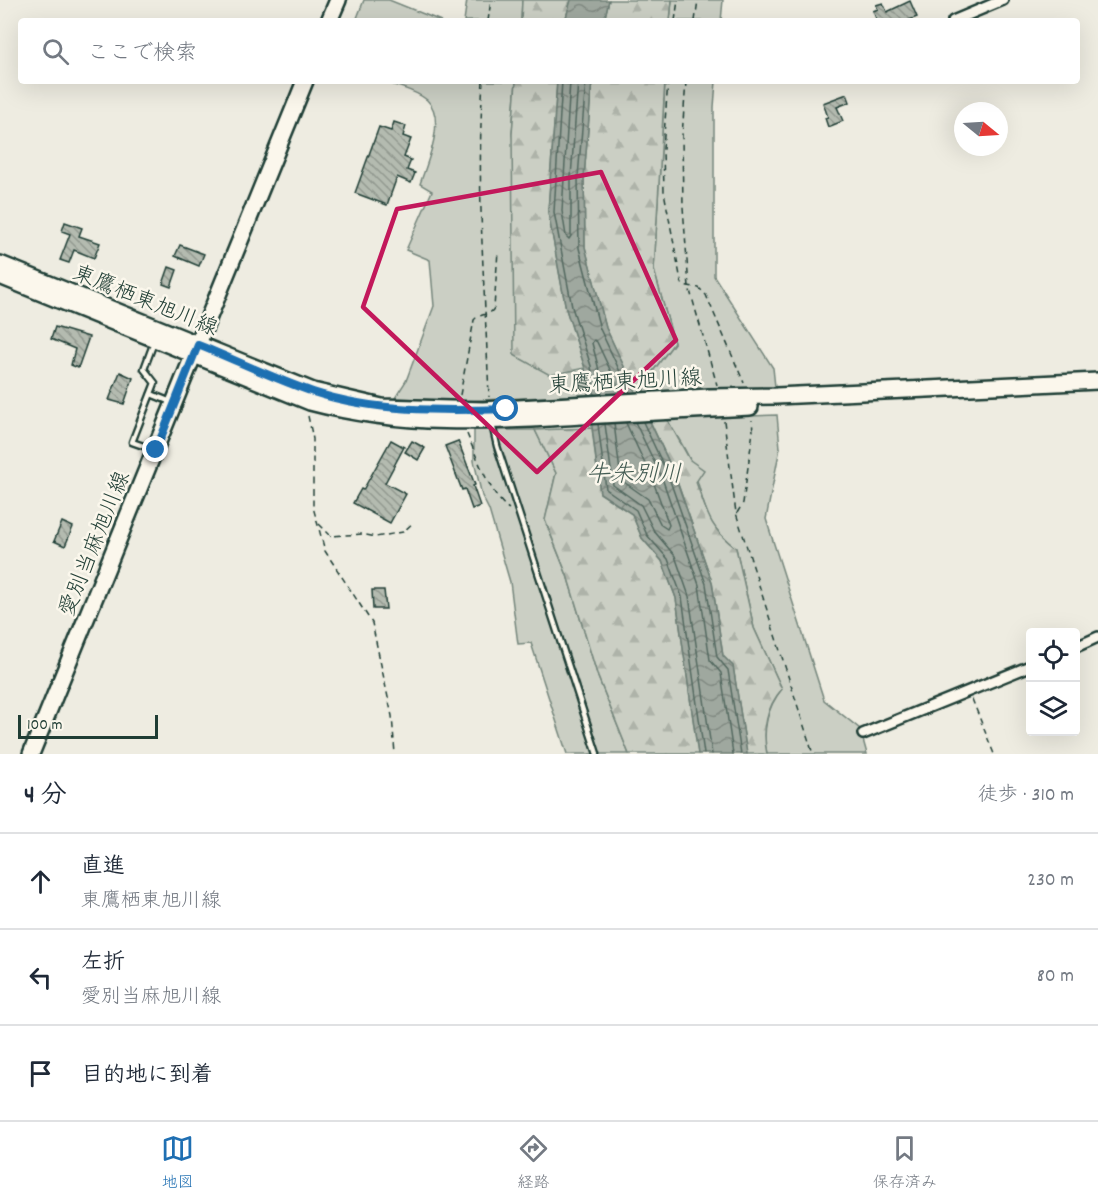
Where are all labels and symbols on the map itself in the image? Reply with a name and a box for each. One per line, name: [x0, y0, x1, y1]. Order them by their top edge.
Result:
north arrow: [954, 102, 1008, 156]
street label: 東鷹栖東旭川線: [67, 259, 222, 345]
street label: 東鷹栖東旭川線: [547, 364, 703, 403]
route start: [492, 395, 518, 421]
route end: [142, 436, 168, 462]
water label: 牛朱別川: [586, 459, 682, 493]
street label: 愛別当麻旭川線: [53, 467, 139, 622]
scale bar: [18, 712, 158, 740]

